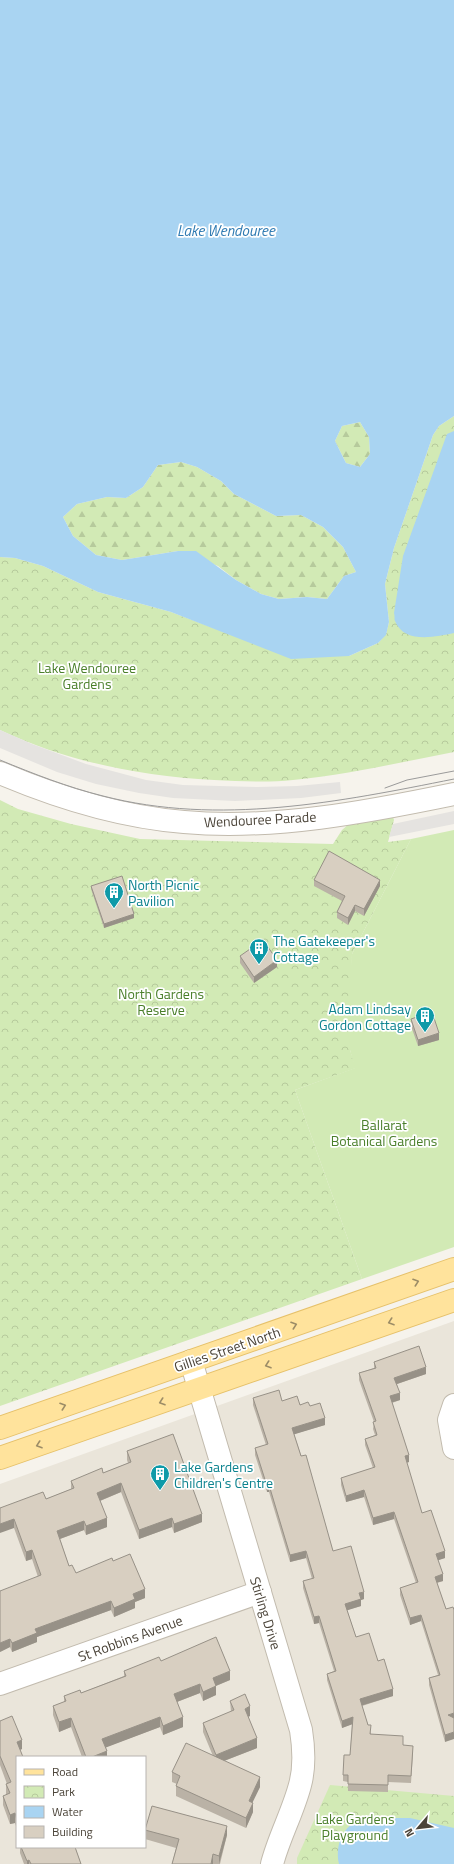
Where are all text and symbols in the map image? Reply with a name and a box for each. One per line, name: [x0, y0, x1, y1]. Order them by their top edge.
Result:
water label: Lake Wendouree: [177, 219, 276, 242]
park label: Lake Wendouree Gardens: [38, 657, 136, 694]
street label: Wendouree Parade: [203, 806, 317, 832]
place label: North Picnic Pavilion: [128, 874, 199, 911]
building icon: North Picnic Pavilion: [103, 881, 125, 909]
place label: The Gatekeeper's Cottage: [273, 930, 375, 967]
building icon: The Gatekeeper's Cottage: [248, 937, 270, 965]
park label: North Gardens Reserve: [118, 983, 204, 1020]
place label: Adam Lindsay Gordon Cottage: [319, 998, 411, 1035]
building icon: Adam Lindsay Gordon Cottage: [414, 1005, 436, 1033]
park label: Ballarat Botanical Gardens: [331, 1114, 437, 1151]
one-way arrow: [413, 1278, 420, 1287]
one-way arrow: [387, 1318, 394, 1326]
street label: Gillies Street North: [171, 1321, 283, 1377]
one-way arrow: [290, 1321, 297, 1330]
one-way arrow: [265, 1360, 272, 1369]
one-way arrow: [159, 1397, 166, 1406]
one-way arrow: [60, 1402, 67, 1411]
one-way arrow: [36, 1440, 43, 1448]
place label: Lake Gardens Children's Centre: [174, 1456, 273, 1493]
building icon: Lake Gardens Children's Centre: [149, 1463, 171, 1491]
street label: Stirling Drive: [245, 1574, 287, 1652]
street label: St Robbins Avenue: [75, 1609, 185, 1667]
legend: [16, 1756, 146, 1848]
text: Road: [52, 1762, 78, 1781]
text: Park: [52, 1782, 75, 1801]
text: Water: [52, 1802, 83, 1821]
park label: Lake Gardens Playground: [315, 1808, 395, 1845]
north arrow: [398, 1808, 438, 1848]
text: Building: [52, 1822, 93, 1841]
text: N: [400, 1826, 418, 1840]

